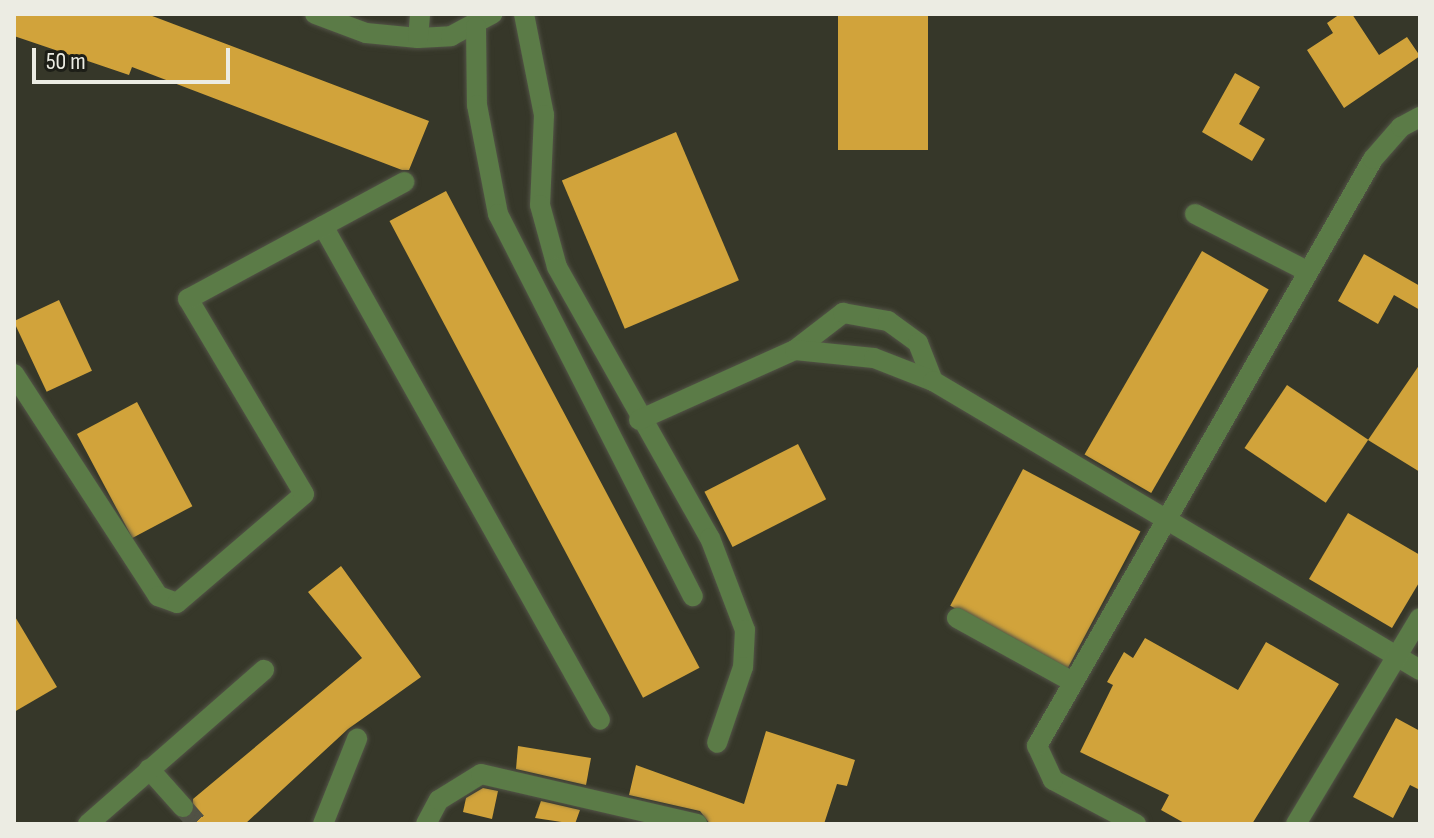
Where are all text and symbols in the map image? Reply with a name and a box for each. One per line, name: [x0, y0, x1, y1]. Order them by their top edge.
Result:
scale bar: [36, 32, 234, 82]
text: 50 m: [46, 47, 86, 76]

